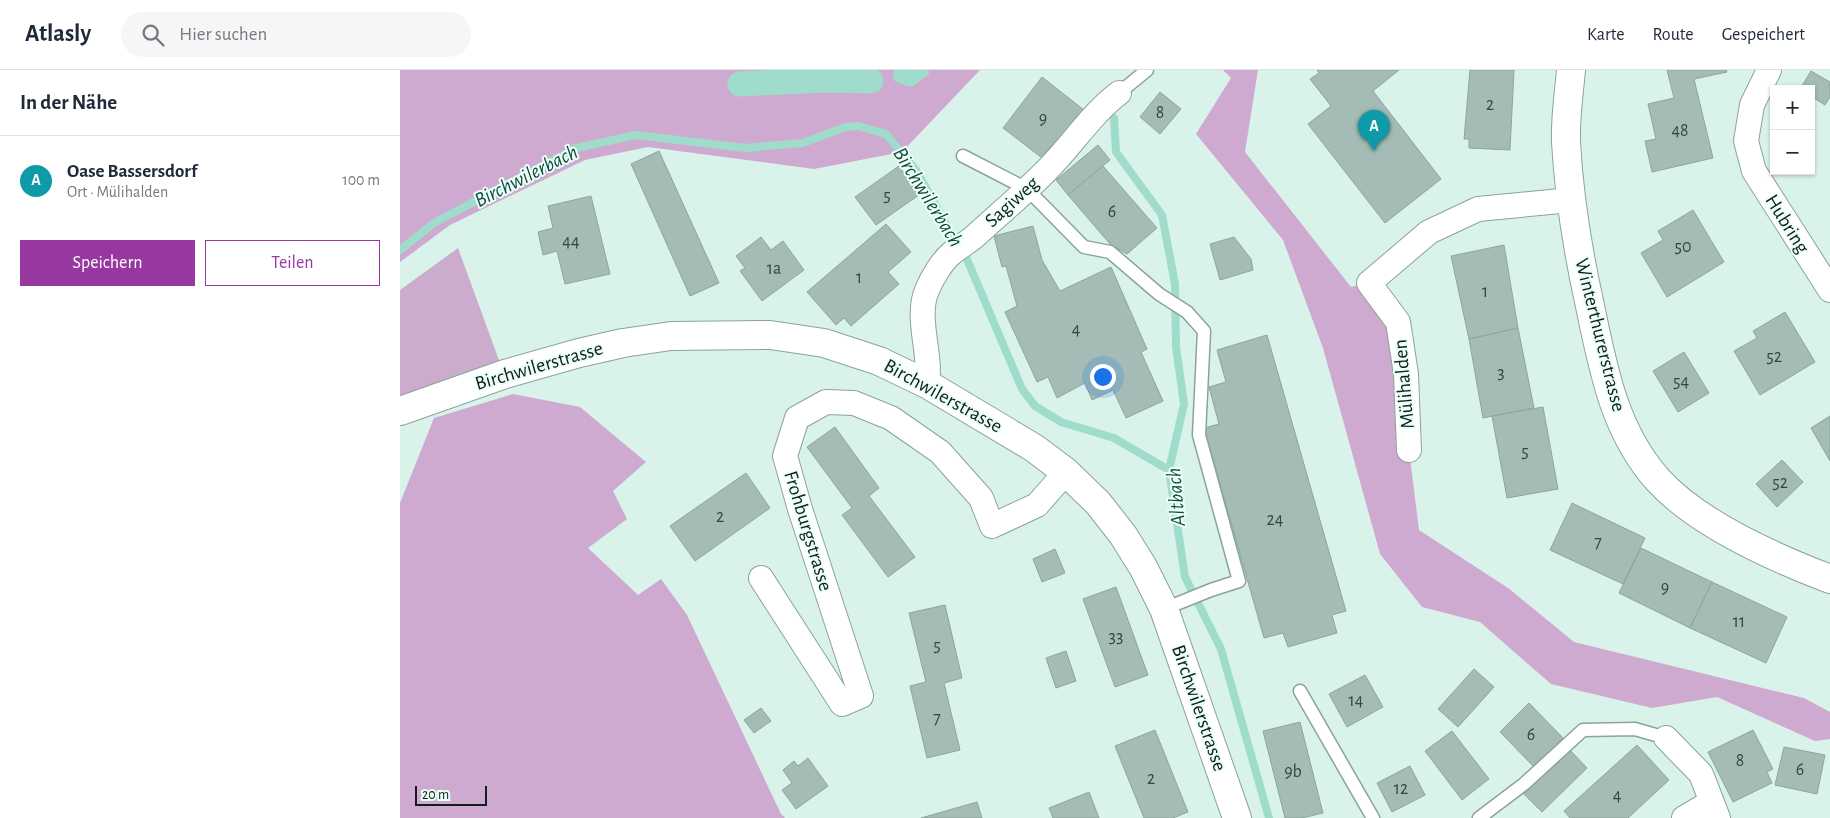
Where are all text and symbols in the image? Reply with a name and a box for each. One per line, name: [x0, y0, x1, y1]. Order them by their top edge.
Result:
search box: [121, 12, 471, 57]
icon: search: [139, 21, 167, 49]
text: Atlasly: [25, 22, 91, 46]
text: Hier suchen: [179, 25, 267, 44]
text: Karte: [1587, 26, 1624, 44]
text: Route: [1652, 26, 1694, 44]
text: Gespeichert: [1722, 26, 1805, 44]
map controls: [1770, 85, 1815, 175]
button: +: [1770, 85, 1815, 130]
text: In der Nähe: [20, 92, 117, 113]
house number: 2: [1486, 96, 1494, 114]
house number: 8: [1156, 104, 1164, 122]
house number: 9: [1039, 110, 1047, 128]
pin: A: [1358, 110, 1390, 151]
house number: 48: [1671, 122, 1689, 140]
button: −: [1770, 130, 1815, 175]
water label: Birchwilerbach: [471, 141, 581, 211]
water label: Birchwilerbach: [889, 144, 967, 250]
text: Oase Bassersdorf: [67, 162, 197, 181]
text: A: [31, 172, 41, 188]
text: 100 m: [342, 172, 380, 188]
street label: Sagiweg: [981, 173, 1043, 231]
text: Ort · Mülihalden: [67, 184, 168, 200]
house number: 5: [883, 187, 891, 205]
street label: Hubring: [1761, 191, 1813, 257]
house number: 6: [1108, 203, 1116, 221]
house number: 44: [562, 233, 580, 251]
house number: 50: [1674, 238, 1692, 256]
button: Speichern: [20, 240, 195, 286]
button: Teilen: [205, 240, 380, 286]
street label: Winterthurerstrasse: [1571, 256, 1629, 414]
house number: 1a: [767, 260, 781, 278]
house number: 1: [856, 269, 862, 287]
house number: 1: [1482, 283, 1488, 301]
house number: 4: [1072, 321, 1081, 339]
street label: Birchwilerstrasse: [473, 338, 605, 394]
street label: Mülihalden: [1390, 338, 1418, 430]
house number: 52: [1766, 348, 1782, 366]
street label: Birchwilerstrasse: [880, 355, 1006, 437]
your location: [1090, 364, 1116, 390]
house number: 3: [1497, 364, 1505, 382]
house number: 54: [1673, 373, 1689, 391]
house number: 5: [1521, 443, 1529, 461]
water label: Altbach: [1163, 467, 1189, 528]
street label: Frohburgstrasse: [780, 469, 836, 593]
house number: 52: [1772, 474, 1788, 492]
house number: 2: [716, 508, 724, 526]
house number: 24: [1267, 511, 1284, 529]
house number: 7: [1594, 534, 1602, 552]
house number: 9: [1661, 579, 1669, 597]
house number: 11: [1733, 613, 1745, 631]
house number: 33: [1109, 628, 1123, 646]
house number: 5: [933, 637, 941, 655]
street label: Birchwilerstrasse: [1168, 642, 1230, 774]
house number: 14: [1349, 692, 1364, 710]
house number: 7: [933, 710, 941, 728]
house number: 6: [1527, 726, 1535, 744]
house number: 8: [1736, 752, 1744, 770]
house number: 6: [1796, 761, 1804, 779]
house number: 9b: [1284, 763, 1302, 781]
house number: 2: [1147, 770, 1155, 788]
house number: 12: [1394, 780, 1408, 798]
scale bar: [415, 783, 488, 806]
house number: 4: [1613, 787, 1622, 805]
text: 20 m: [422, 788, 449, 802]

